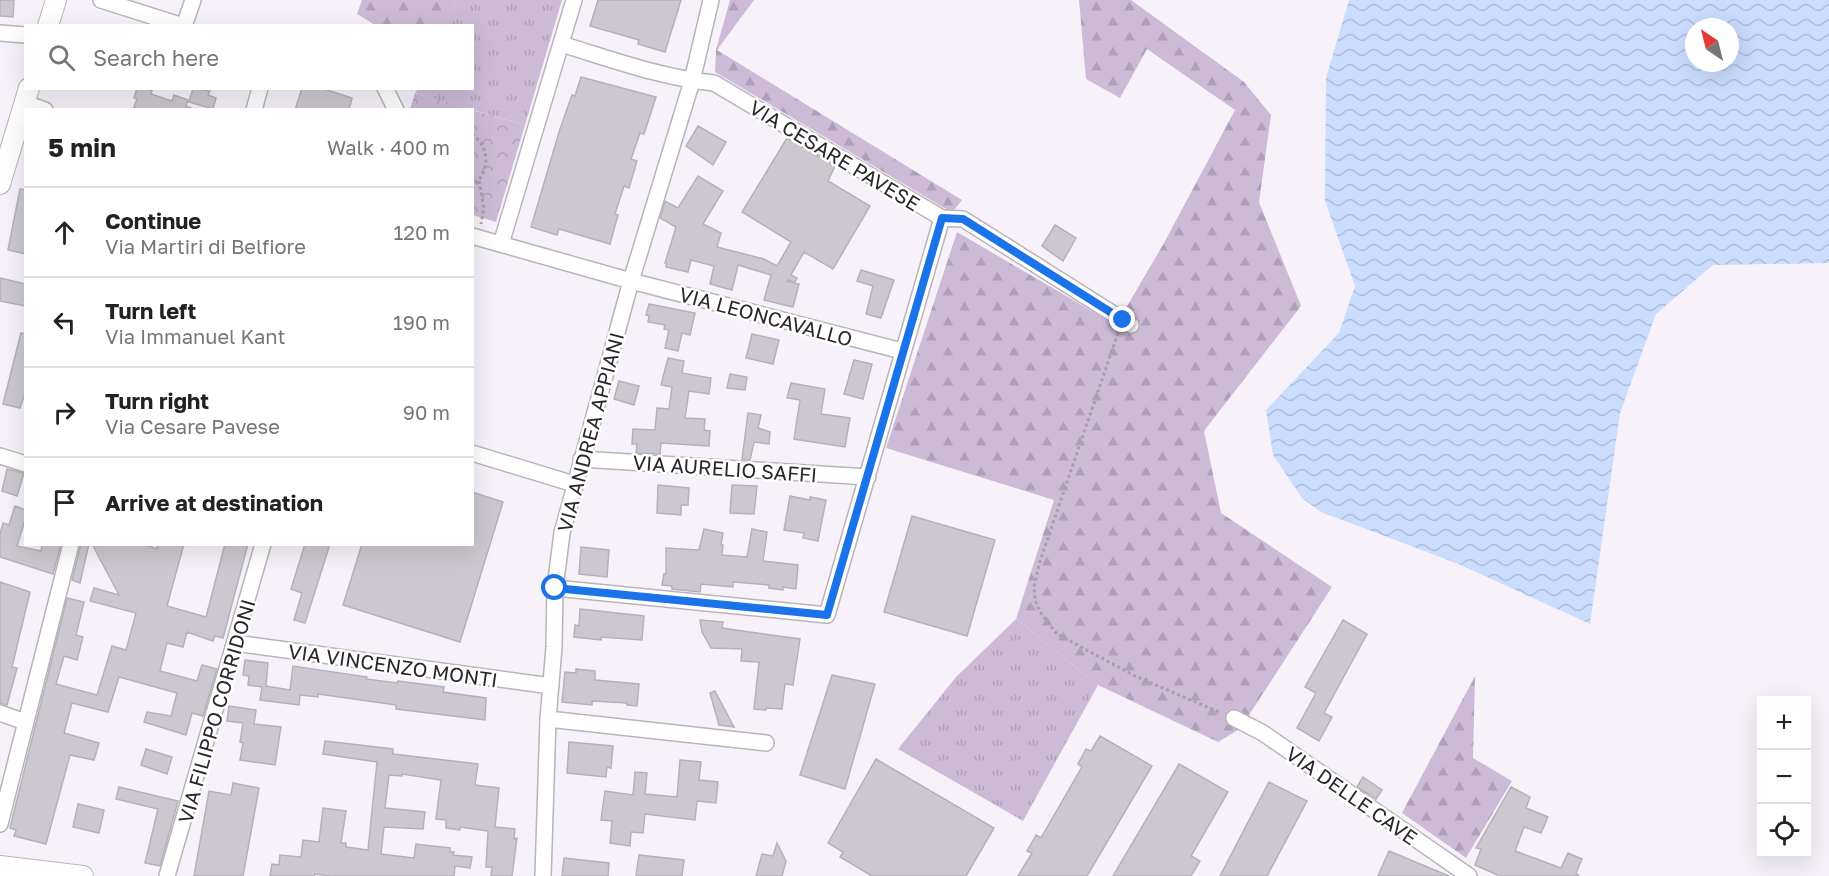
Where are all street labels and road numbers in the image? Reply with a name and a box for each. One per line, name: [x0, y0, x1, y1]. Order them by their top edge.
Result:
street label: VIA CESARE PAVESE: [746, 95, 924, 215]
street label: VIA LEONCAVALLO: [677, 281, 855, 351]
street label: VIA ANDREA APPIANI: [552, 330, 628, 534]
street label: VIA AURELIO SAFFI: [632, 450, 818, 486]
street label: VIA FILIPPO CORRIDONI: [172, 596, 260, 826]
street label: VIA VINCENZO MONTI: [287, 638, 499, 692]
street label: VIA DELLE CAVE: [1282, 741, 1422, 849]

